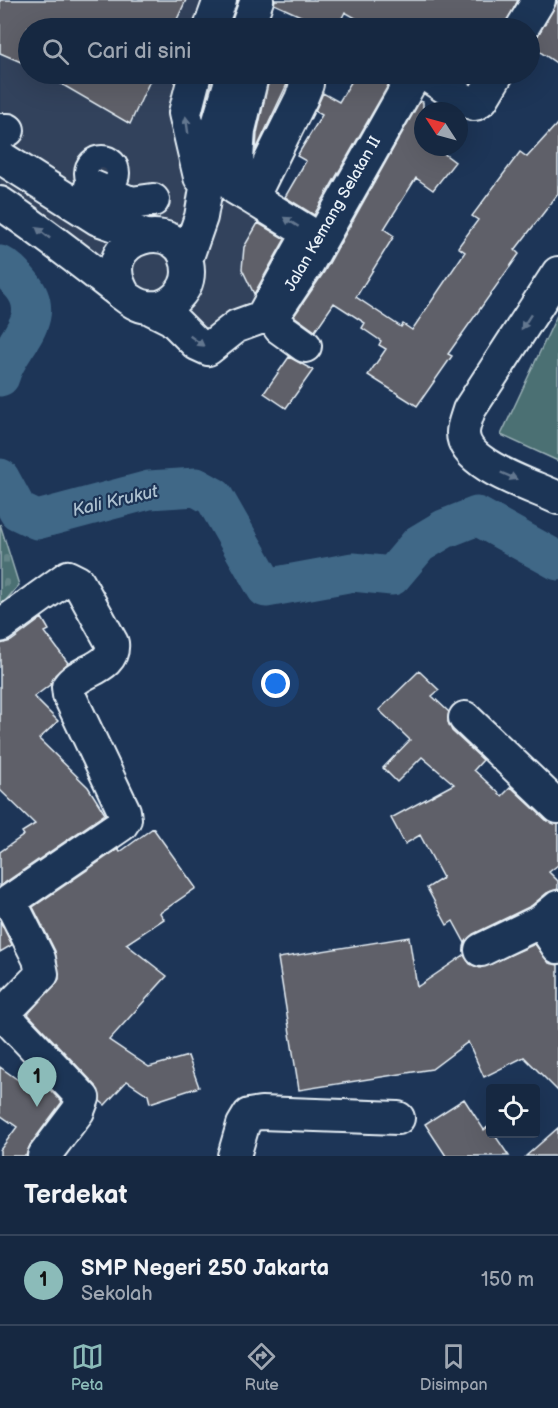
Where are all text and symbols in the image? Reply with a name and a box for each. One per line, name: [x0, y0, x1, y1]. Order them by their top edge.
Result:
search box: [18, 18, 540, 84]
icon: search: [39, 35, 72, 68]
text: Cari di sini: [87, 38, 191, 65]
north arrow: [414, 102, 468, 156]
one-way arrow: [182, 116, 191, 135]
street label: Jalan Kemang Selatan II: [281, 133, 385, 295]
one-way arrow: [283, 217, 299, 228]
one-way arrow: [35, 227, 51, 240]
one-way arrow: [521, 314, 532, 330]
one-way arrow: [188, 335, 204, 347]
one-way arrow: [500, 472, 518, 482]
water label: Kali Krukut: [70, 481, 160, 521]
your location: [261, 669, 290, 698]
pin: 1: [18, 1058, 57, 1107]
map controls: [486, 1084, 540, 1138]
button: locate: [486, 1084, 540, 1138]
text: Terdekat: [24, 1180, 127, 1211]
text: SMP Negeri 250 Jakarta: [81, 1255, 329, 1282]
text: 1: [39, 1268, 48, 1292]
text: 150 m: [481, 1268, 534, 1292]
text: Sekolah: [81, 1282, 152, 1306]
tab: Peta: [71, 1340, 104, 1395]
tab: Rute: [245, 1340, 279, 1395]
tab: Disimpan: [420, 1340, 487, 1395]

